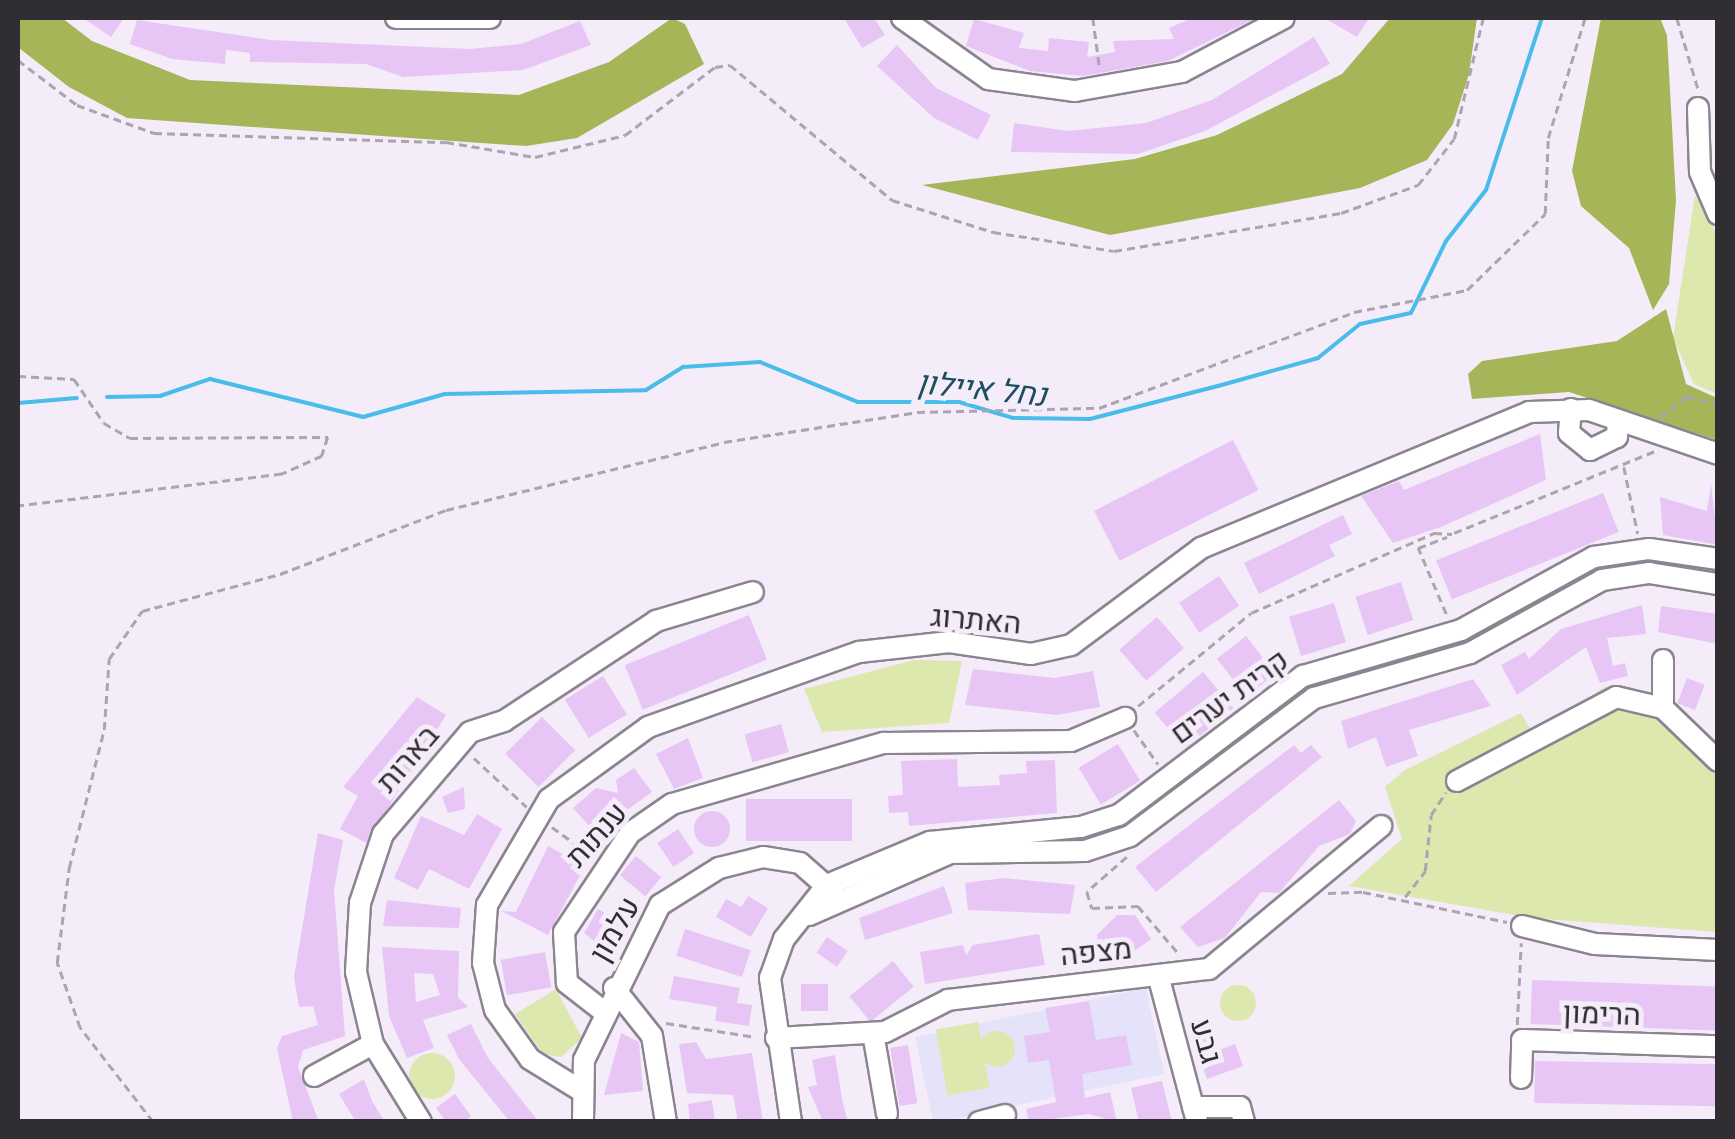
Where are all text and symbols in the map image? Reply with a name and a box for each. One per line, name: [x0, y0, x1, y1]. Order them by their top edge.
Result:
water label: נחל איילון: [915, 362, 1049, 414]
street label: האתרוג: [929, 597, 1023, 641]
street label: קרית יערים: [1163, 641, 1295, 751]
street label: בארות: [368, 717, 446, 799]
street label: ענתות: [558, 794, 634, 874]
street label: עלמון: [581, 890, 647, 968]
street label: מצפה: [1058, 929, 1134, 973]
street label: הרימון: [1562, 994, 1642, 1032]
street label: גבע: [1184, 1015, 1230, 1067]

